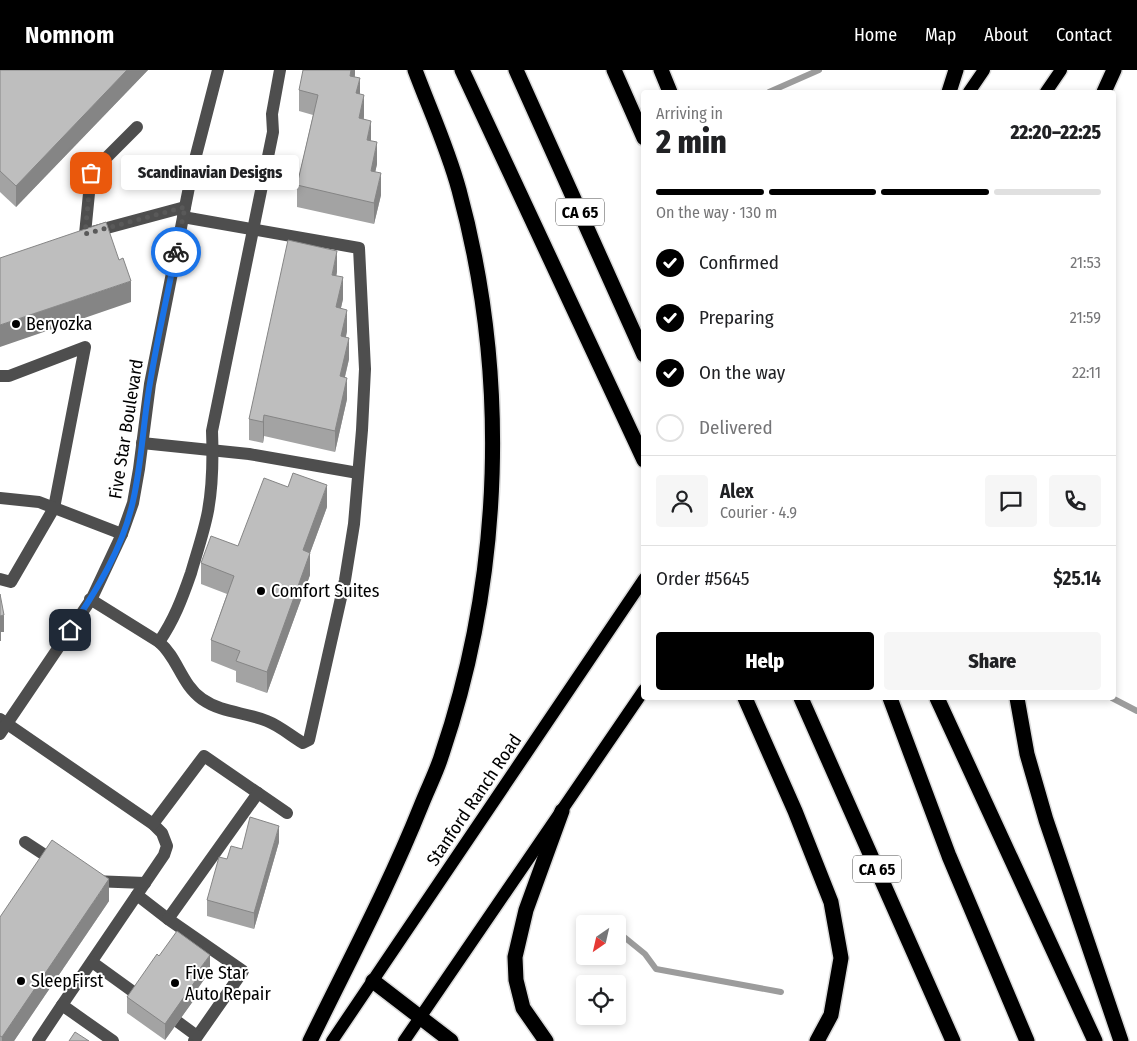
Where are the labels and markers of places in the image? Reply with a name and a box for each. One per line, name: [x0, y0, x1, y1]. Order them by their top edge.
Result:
pin: [70, 152, 112, 194]
callout: Scandinavian Designs: [121, 156, 298, 190]
place label: Beryozka: [26, 313, 93, 335]
marker: Beryozka: [10, 318, 22, 330]
place label: Comfort Suites: [271, 580, 380, 602]
marker: Comfort Suites: [255, 585, 267, 597]
pin: [49, 609, 91, 651]
place label: Five Star Auto Repair: [185, 962, 271, 1005]
place label: SleepFirst: [31, 970, 104, 992]
marker: SleepFirst: [15, 975, 27, 987]
marker: Five Star Auto Repair: [169, 977, 181, 989]

